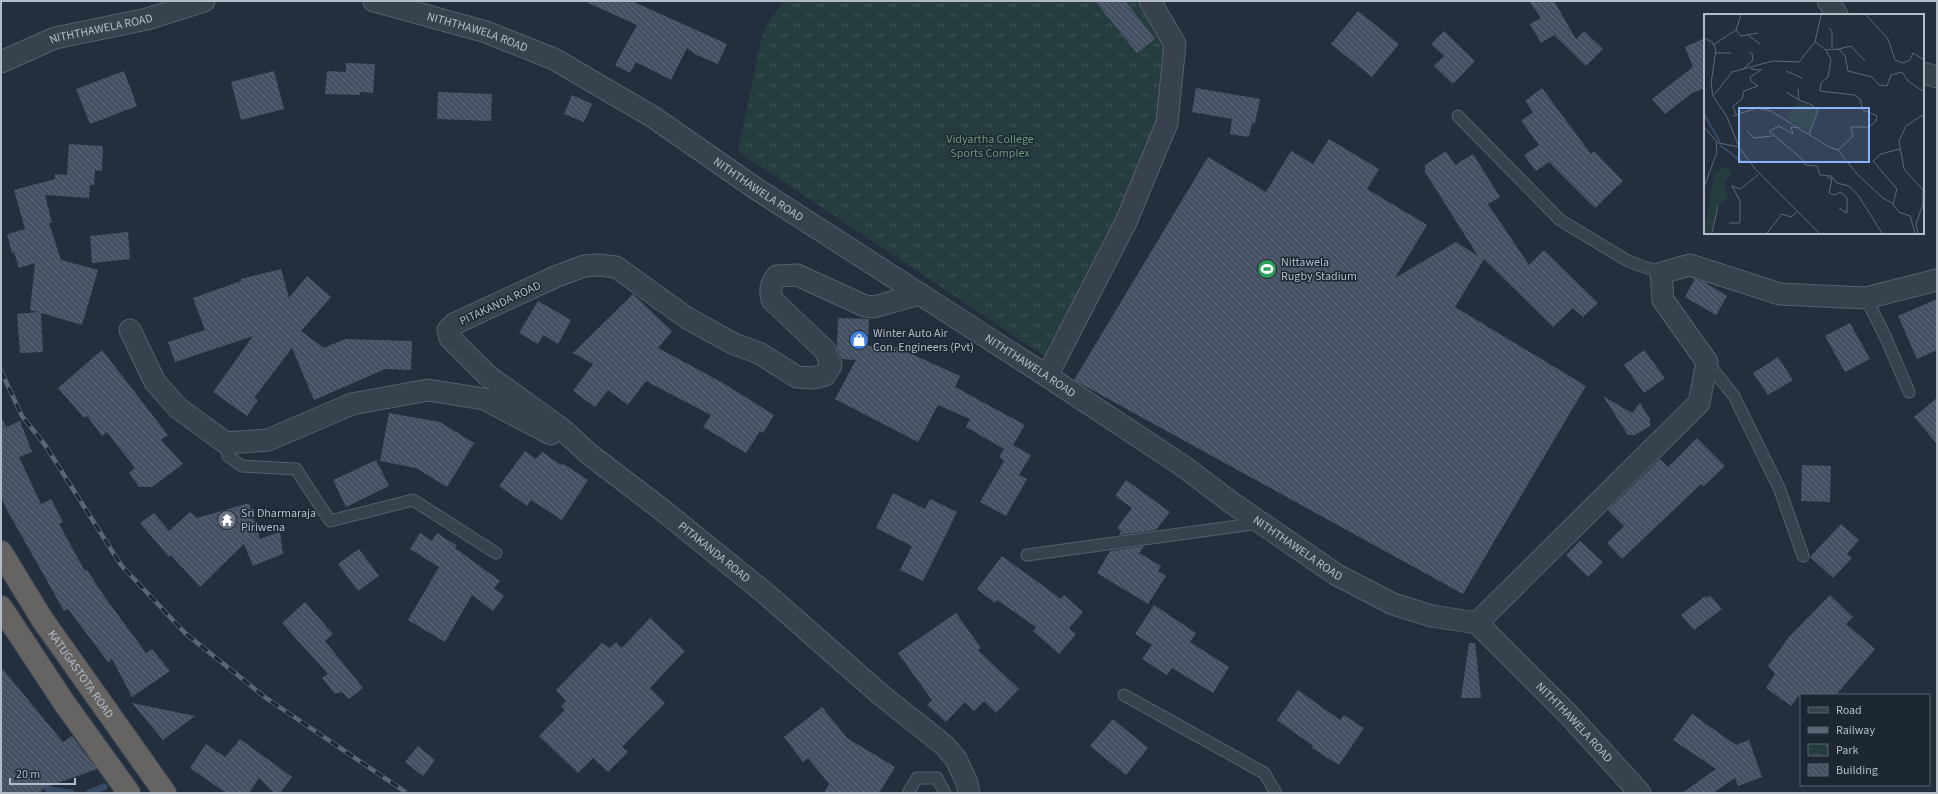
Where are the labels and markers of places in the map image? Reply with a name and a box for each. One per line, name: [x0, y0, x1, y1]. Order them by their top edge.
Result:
place label: Nittawela Rugby Stadium: [1281, 254, 1357, 285]
sports icon: Nittawela Rugby Stadium: [1256, 258, 1278, 280]
place label: Winter Auto Air Con. Engineers (Pvt): [873, 325, 974, 356]
shop icon: Winter Auto Air Con. Engineers (Pvt): [848, 329, 870, 351]
place label: Sri Dharmaraja Piriwena: [241, 505, 316, 536]
temple icon: Sri Dharmaraja Piriwena: [216, 509, 238, 531]

